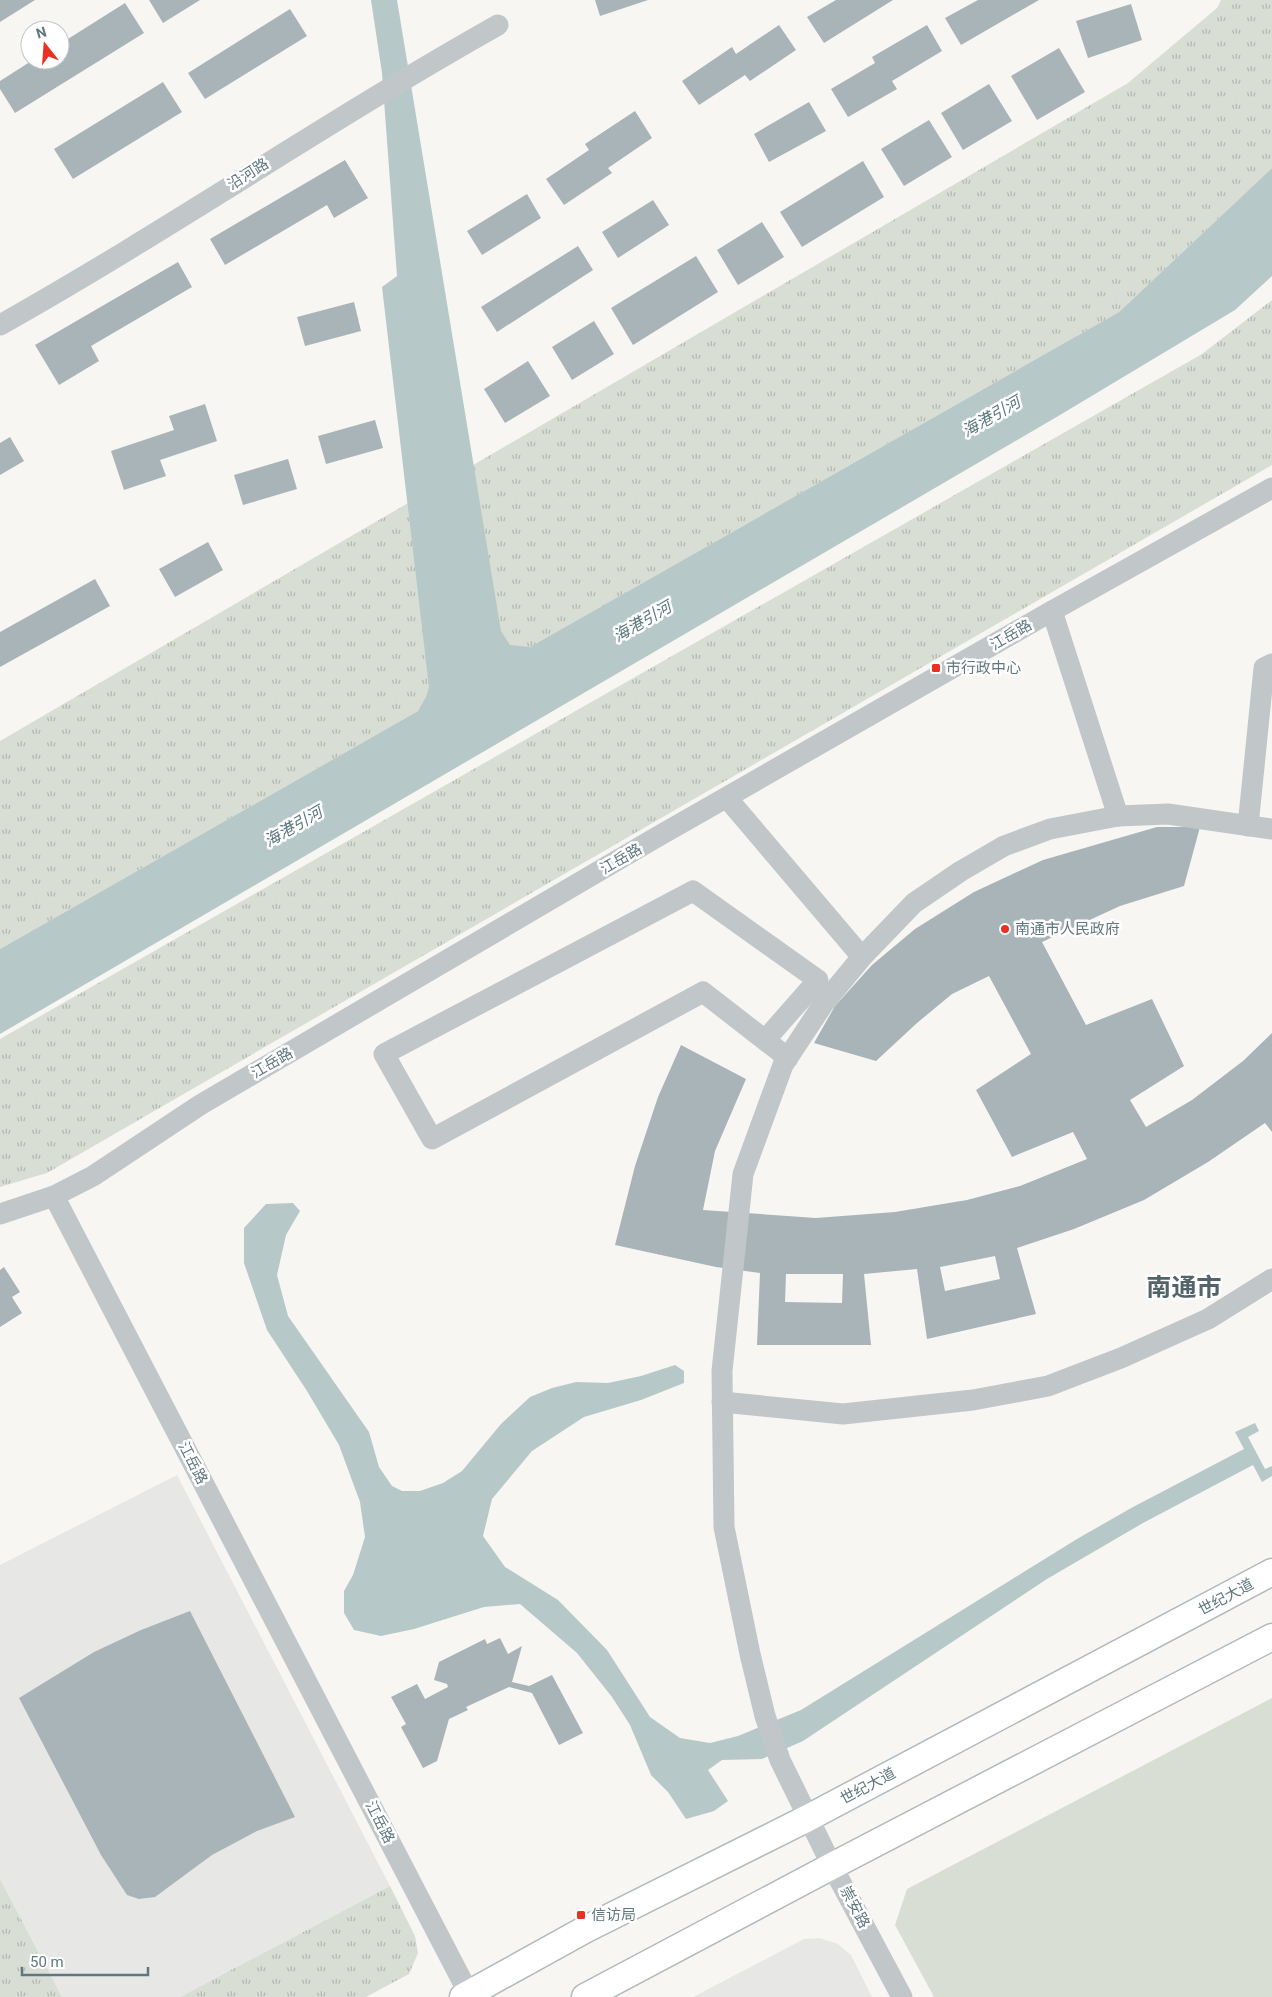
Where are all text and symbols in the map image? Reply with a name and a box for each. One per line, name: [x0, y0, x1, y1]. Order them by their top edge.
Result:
north arrow: [20, 20, 70, 70]
text: N: [34, 23, 48, 42]
street label: 沿河路: [224, 154, 272, 194]
water label: 海港引河: [959, 391, 1026, 441]
water label: 海港引河: [610, 596, 677, 646]
street label: 江岳路: [987, 616, 1035, 654]
place label: 市行政中心: [946, 659, 1021, 677]
marker: 市行政中心: [930, 662, 942, 674]
water label: 海港引河: [261, 801, 328, 851]
street label: 江岳路: [597, 840, 645, 878]
place label: 南通市人民政府: [1015, 920, 1120, 938]
marker: 南通市人民政府: [999, 923, 1011, 935]
street label: 江岳路: [248, 1044, 296, 1082]
district label: 南通市: [1146, 1273, 1222, 1302]
street label: 江岳路: [175, 1439, 211, 1487]
street label: 世纪大道: [1195, 1575, 1257, 1619]
street label: 世纪大道: [837, 1764, 899, 1808]
street label: 江岳路: [362, 1798, 398, 1846]
street label: 崇安路: [836, 1883, 874, 1931]
place label: 信访局: [591, 1906, 636, 1924]
marker: 信访局: [575, 1909, 587, 1921]
scale bar: [22, 1944, 149, 1976]
text: 50 m: [30, 1953, 64, 1971]

